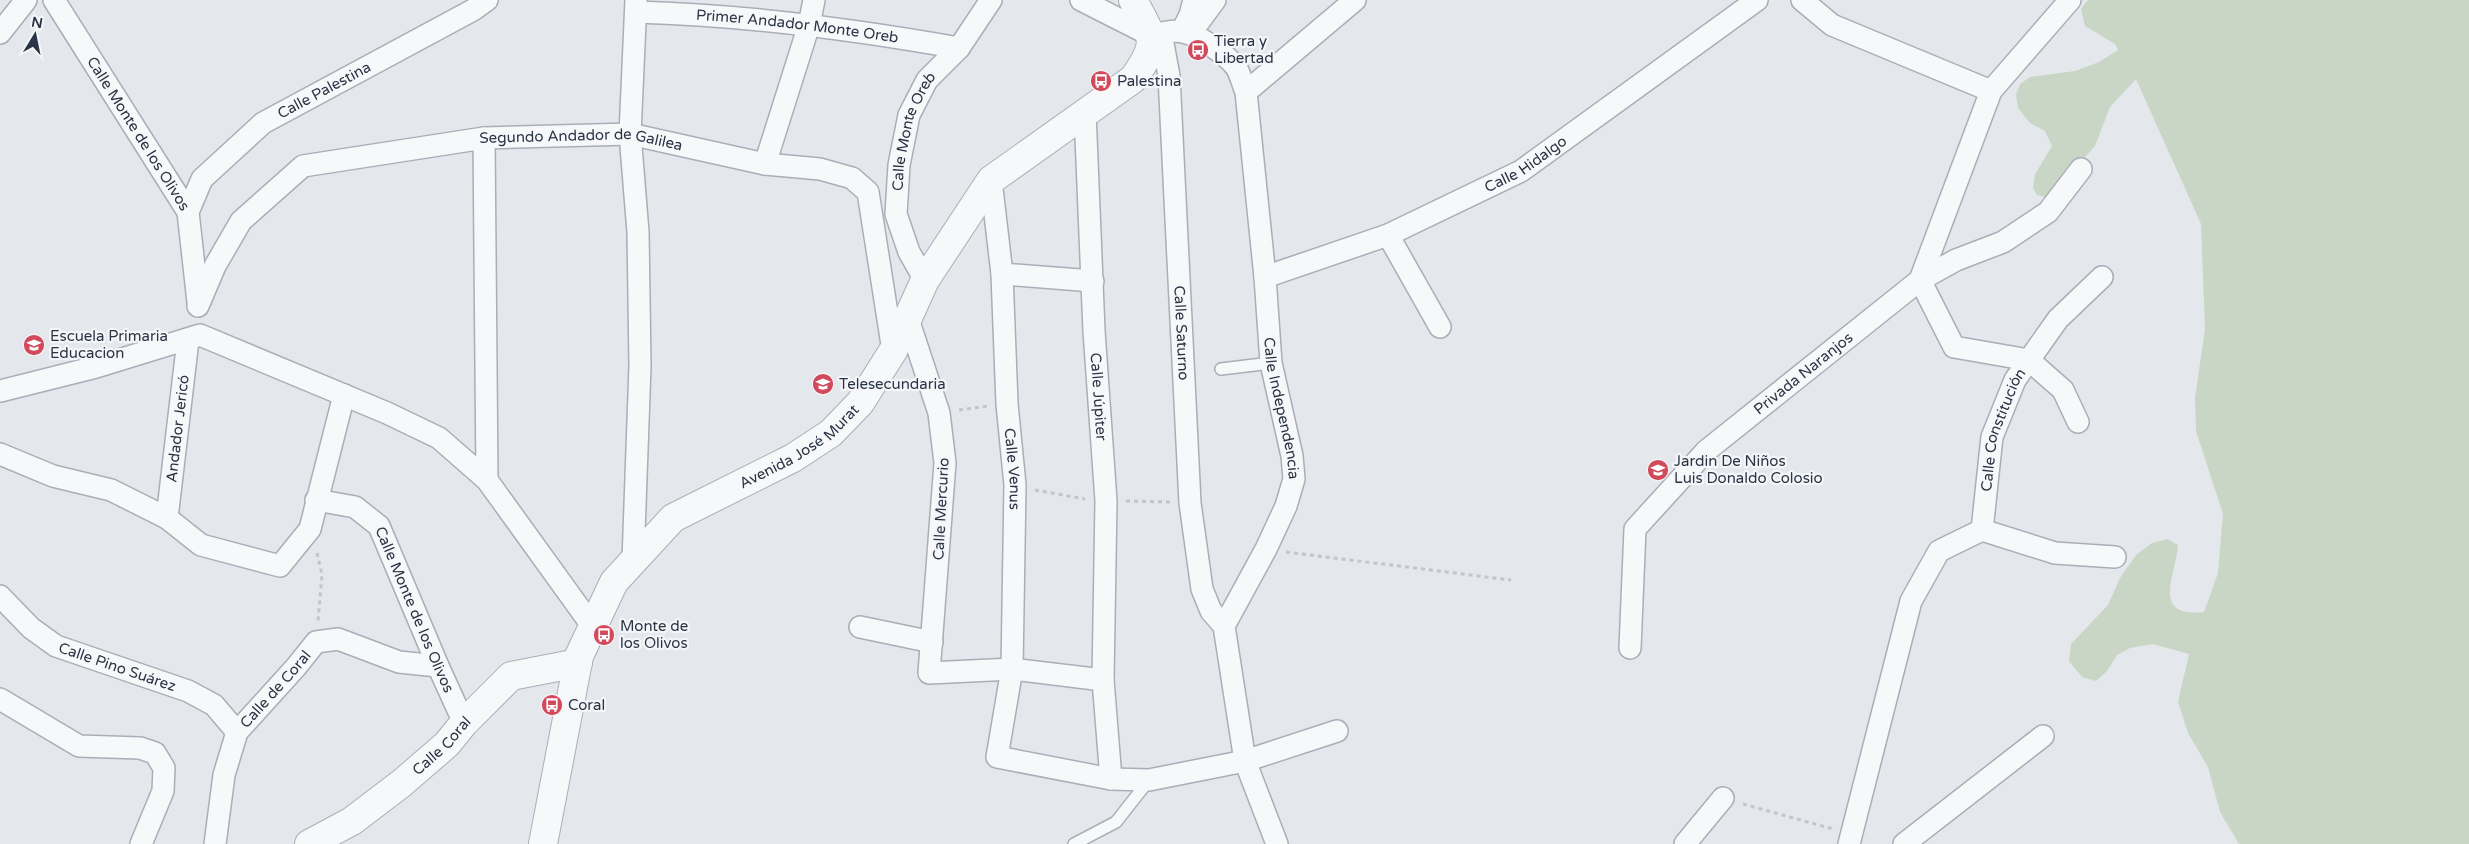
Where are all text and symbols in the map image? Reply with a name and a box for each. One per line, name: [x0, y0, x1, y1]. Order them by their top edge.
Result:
street label: Primer Andador Monte Oreb: [695, 6, 900, 47]
north arrow: [10, 10, 60, 60]
text: N: [30, 13, 44, 32]
place label: Tierra y Libertad: [1214, 32, 1274, 67]
bus stop icon: Tierra y Libertad: [1186, 38, 1210, 62]
street label: Calle Monte de los Olivos: [83, 53, 194, 214]
street label: Calle Palestina: [274, 58, 374, 123]
street label: Calle Monte Oreb: [888, 68, 939, 191]
bus stop icon: Palestina: [1089, 69, 1113, 93]
place label: Palestina: [1117, 72, 1182, 90]
street label: Segundo Andador de Galilea: [479, 125, 684, 154]
street label: Calle Hidalgo: [1481, 132, 1570, 196]
street label: Calle Saturno: [1170, 285, 1193, 381]
place label: Escuela Primaria Educacion: [50, 327, 168, 362]
street label: Privada Naranjos: [1750, 328, 1856, 418]
school or university icon: Escuela Primaria Educacion: [22, 333, 46, 357]
street label: Calle Independencia: [1260, 337, 1303, 480]
street label: Calle Júpiter: [1087, 352, 1111, 441]
street label: Calle Constitución: [1977, 365, 2030, 493]
school or university icon: Telesecundaria: [811, 372, 835, 396]
street label: Andador Jericó: [162, 374, 193, 484]
place label: Telesecundaria: [839, 375, 946, 393]
street label: Avenida José Murat: [736, 400, 863, 492]
street label: Calle Venus: [1000, 427, 1024, 510]
place label: Jardin De Niños Luis Donaldo Colosio: [1674, 452, 1823, 487]
street label: Calle Mercurio: [929, 457, 953, 561]
school or university icon: Jardin De Niños Luis Donaldo Colosio: [1646, 458, 1670, 482]
street label: Calle Monte de los Olivos: [371, 524, 458, 695]
place label: Monte de los Olivos: [620, 617, 688, 652]
bus stop icon: Monte de los Olivos: [592, 623, 616, 647]
street label: Calle Pino Suárez: [56, 639, 178, 695]
street label: Calle de Coral: [236, 647, 315, 732]
bus stop icon: Coral: [540, 693, 564, 717]
place label: Coral: [568, 696, 605, 714]
street label: Calle Coral: [409, 712, 475, 779]

